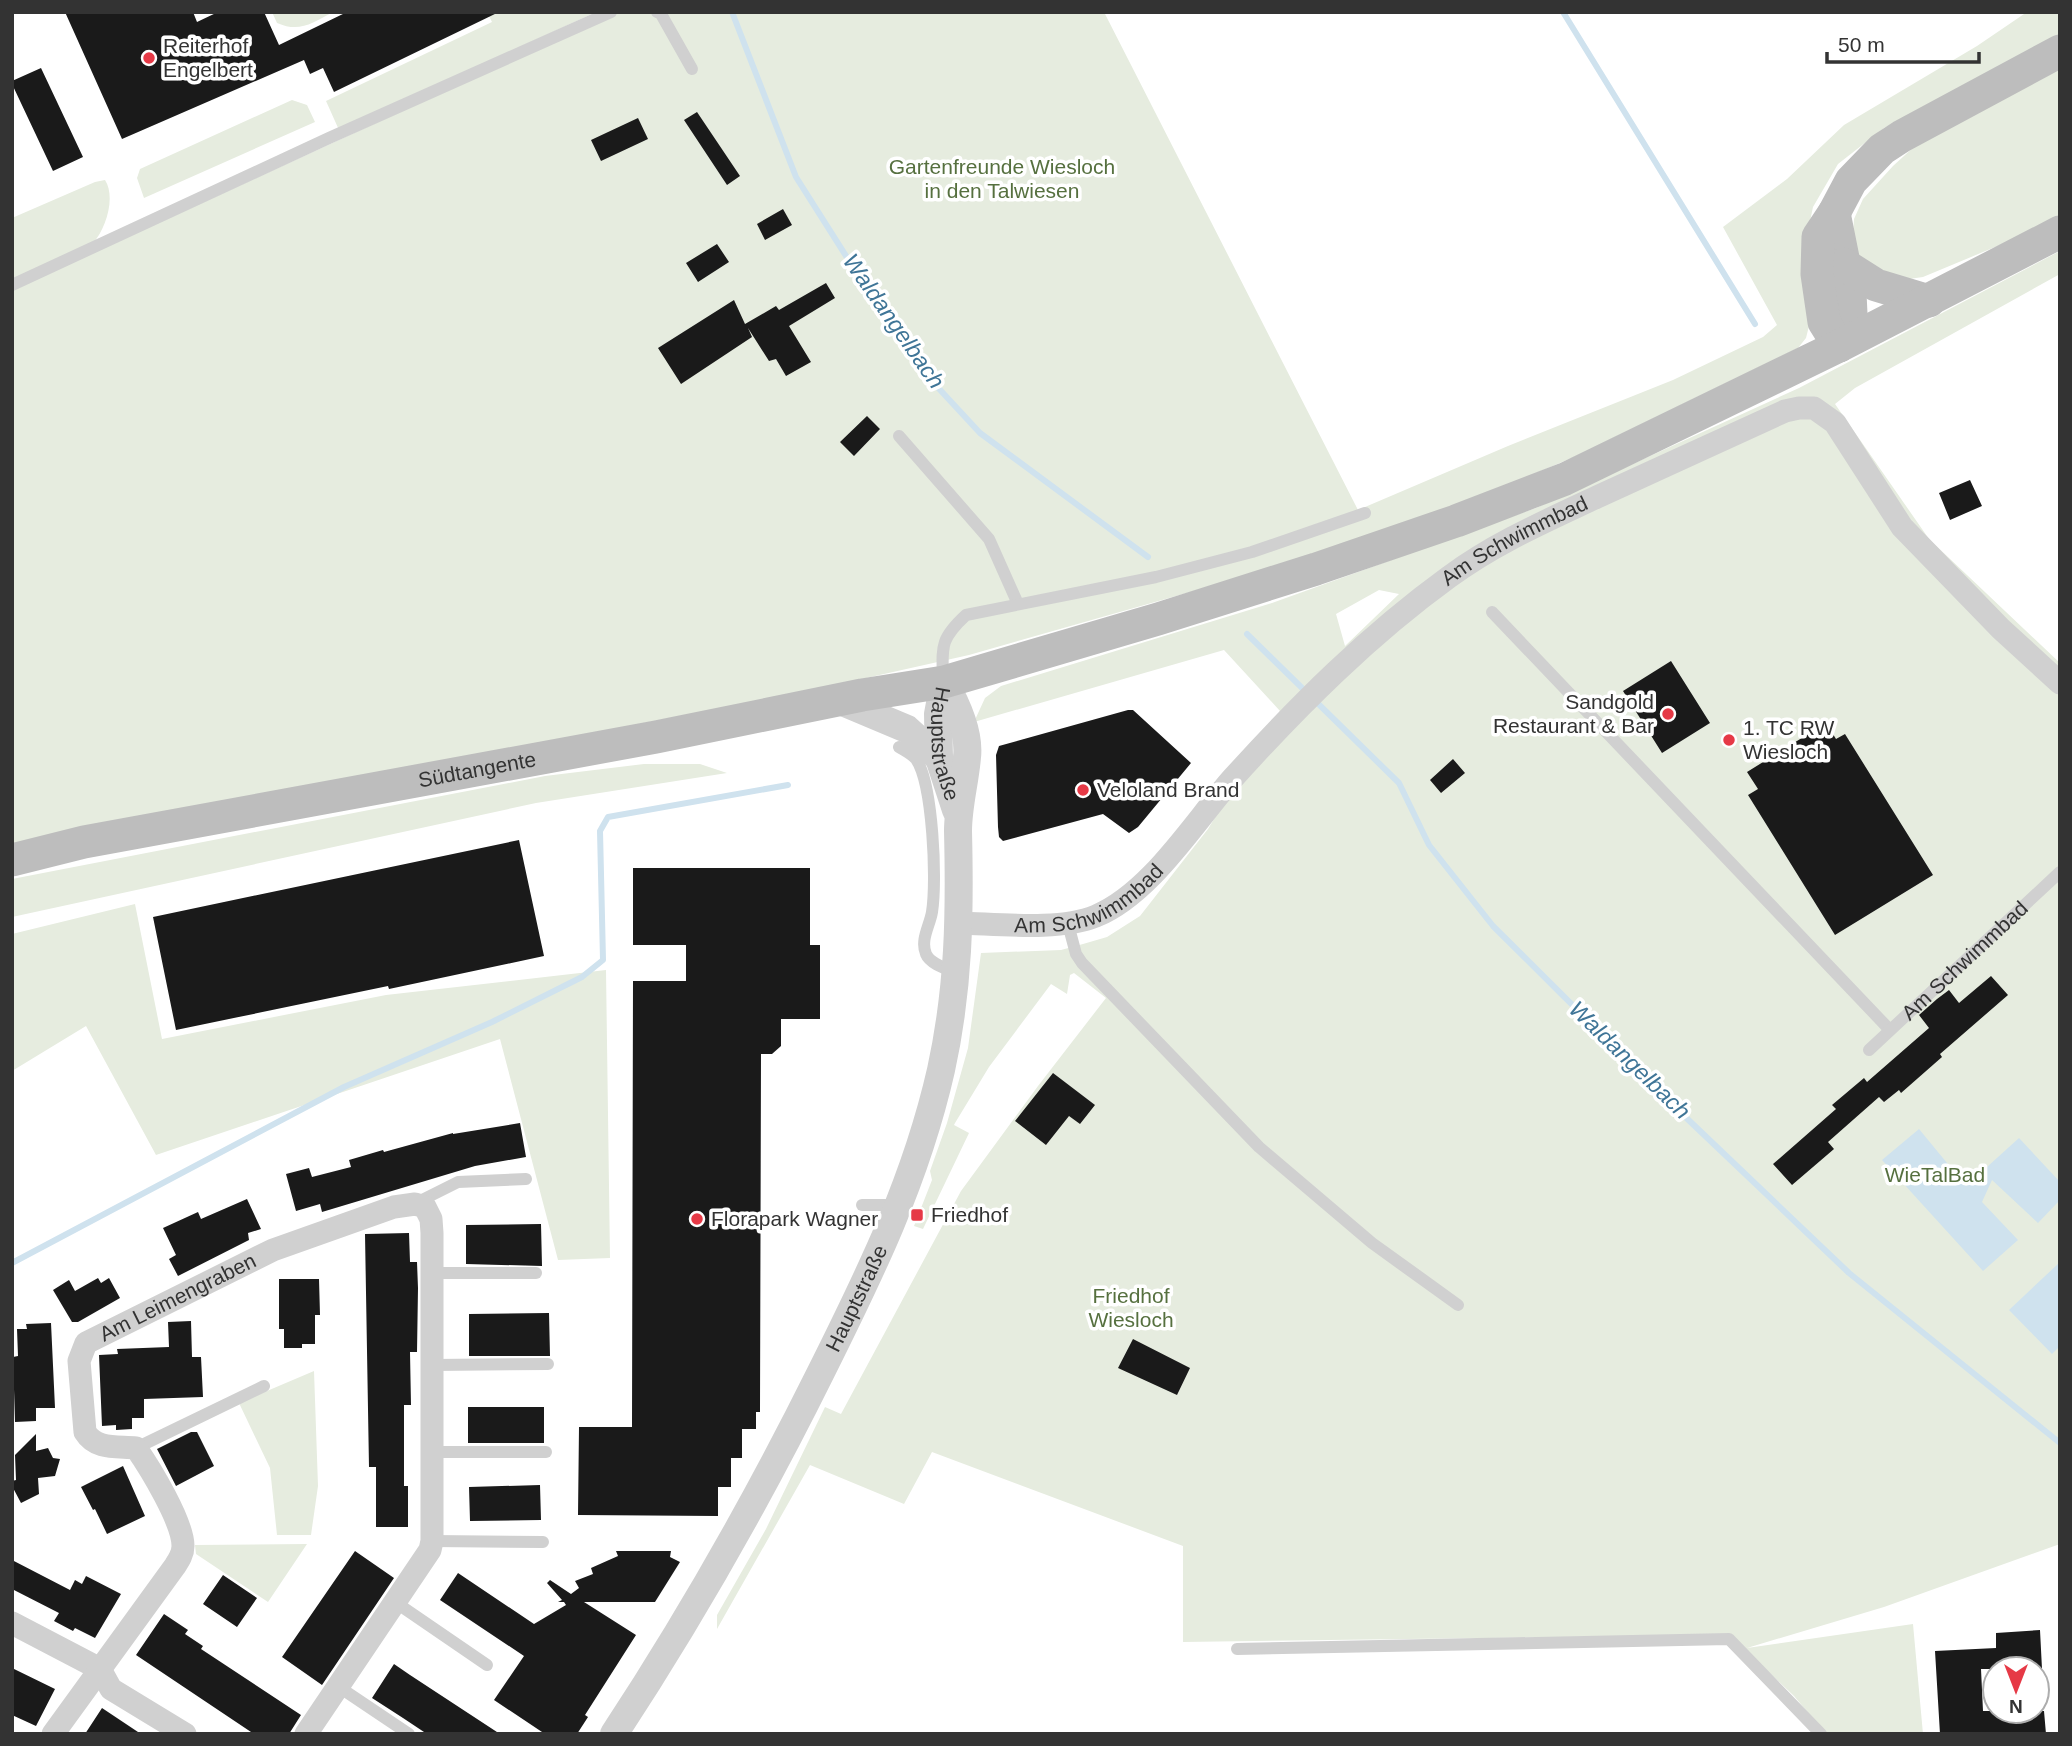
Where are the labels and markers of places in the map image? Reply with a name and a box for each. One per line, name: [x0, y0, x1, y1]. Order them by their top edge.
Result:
place label: Reiterhof Engelbert: [163, 34, 253, 81]
marker: Reiterhof Engelbert: [141, 50, 157, 66]
place label: Sandgold Restaurant & Bar: [1493, 690, 1654, 737]
marker: Sandgold Restaurant & Bar: [1660, 706, 1676, 722]
place label: 1. TC RW Wiesloch: [1743, 716, 1835, 763]
marker: 1. TC RW Wiesloch: [1721, 732, 1737, 748]
place label: Veloland Brand: [1097, 778, 1239, 801]
marker: Veloland Brand: [1075, 782, 1091, 798]
place label: Friedhof: [931, 1203, 1008, 1226]
place label: Florapark Wagner: [711, 1207, 878, 1230]
marker: Friedhof: [909, 1207, 925, 1223]
marker: Florapark Wagner: [689, 1211, 705, 1227]

